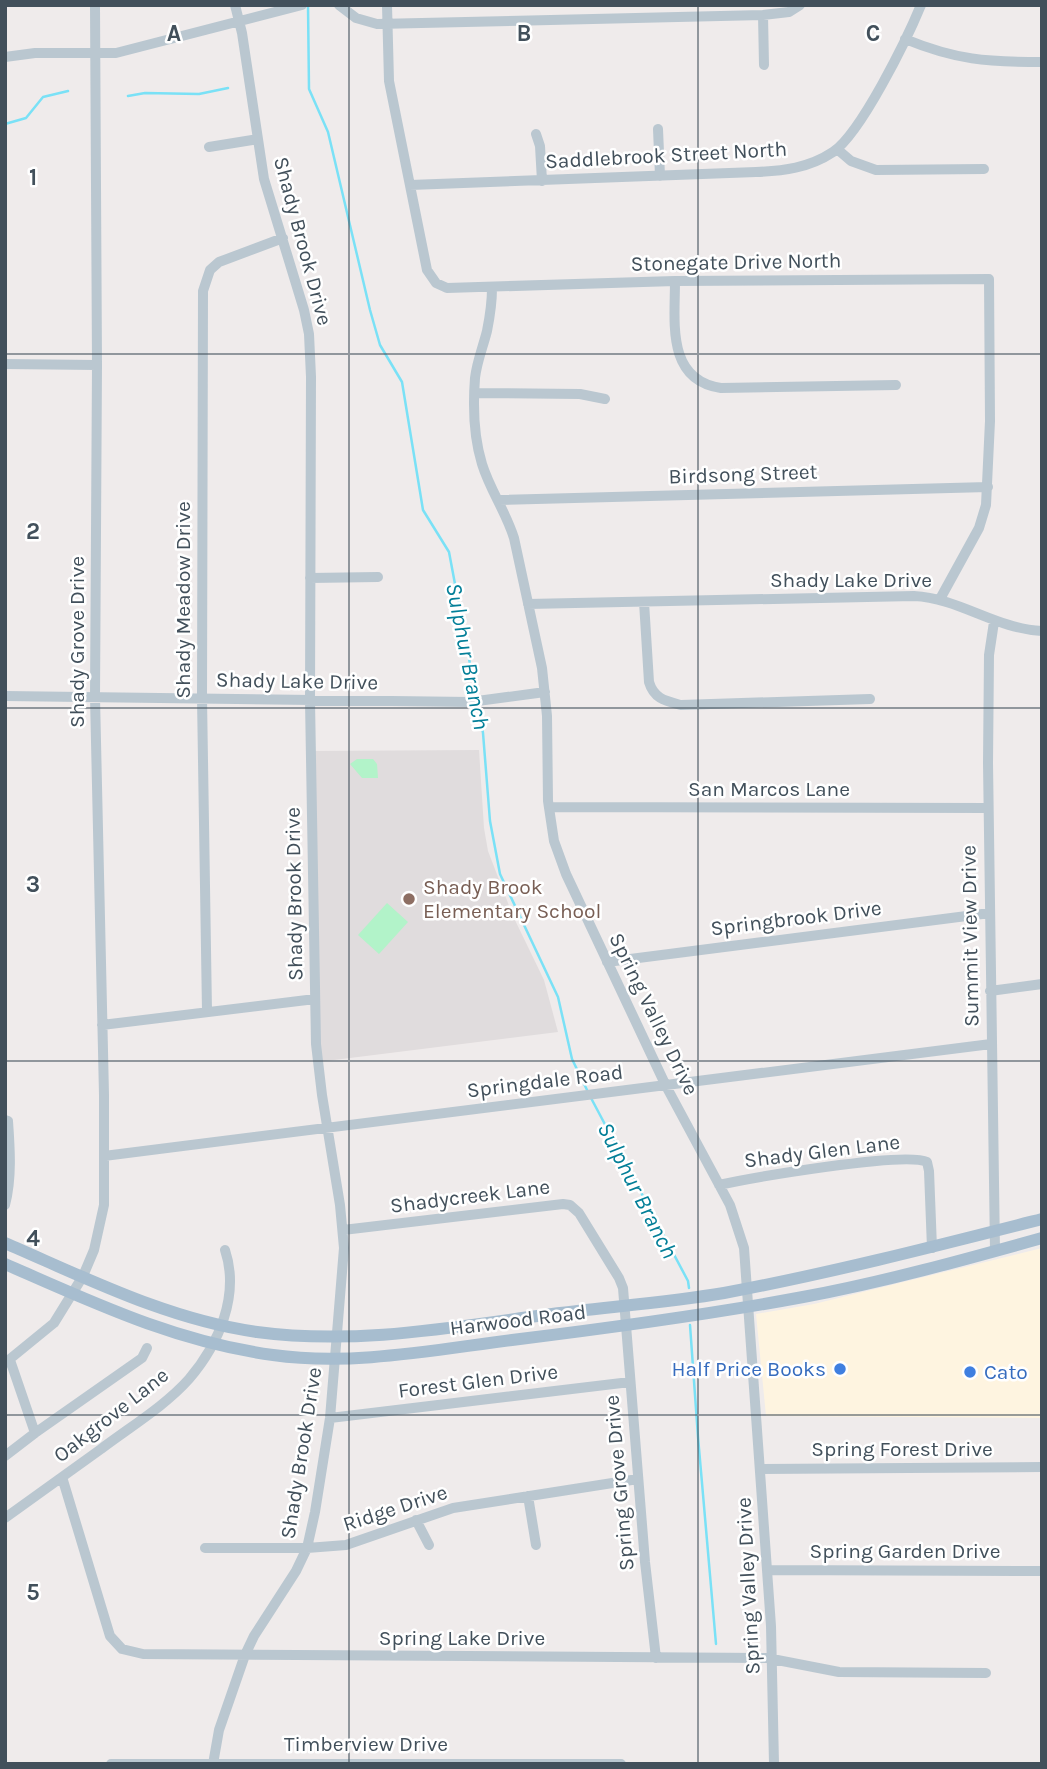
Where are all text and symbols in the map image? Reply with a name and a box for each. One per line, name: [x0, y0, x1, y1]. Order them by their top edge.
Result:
text: A: [167, 20, 181, 47]
text: B: [517, 20, 531, 47]
text: C: [866, 20, 880, 47]
street label: Saddlebrook Street North: [544, 137, 788, 173]
street label: Shady Brook Drive: [269, 154, 337, 328]
text: 1: [29, 164, 37, 191]
street label: Stonegate Drive North: [630, 248, 842, 276]
street label: Birdsong Street: [668, 459, 818, 489]
street label: Shady Meadow Drive: [171, 501, 195, 699]
text: 2: [26, 518, 40, 545]
street label: Shady Grove Drive: [65, 556, 89, 728]
street label: Shady Lake Drive: [770, 568, 932, 592]
water label: Sulphur Branch: [440, 580, 495, 732]
street label: Shady Lake Drive: [216, 668, 378, 694]
street label: San Marcos Lane: [688, 777, 850, 801]
street label: Shady Brook Drive: [280, 807, 308, 981]
street label: Summit View Drive: [956, 845, 984, 1027]
text: 3: [26, 871, 40, 898]
place label: Shady Brook Elementary School: [423, 875, 601, 923]
marker: Shady Brook Elementary School: [401, 891, 417, 907]
street label: Springbrook Drive: [709, 896, 883, 940]
street label: Spring Valley Drive: [604, 929, 704, 1099]
street label: Springdale Road: [465, 1060, 625, 1102]
water label: Sulphur Branch: [592, 1118, 683, 1263]
street label: Shady Glen Lane: [743, 1130, 901, 1172]
street label: Shadycreek Lane: [389, 1174, 551, 1218]
text: 4: [26, 1225, 40, 1252]
street label: Harwood Road: [448, 1300, 588, 1340]
place label: Half Price Books: [671, 1357, 826, 1381]
street label: Forest Glen Drive: [397, 1359, 559, 1403]
place label: Cato: [984, 1360, 1028, 1384]
marker: Half Price Books: [832, 1361, 848, 1377]
street label: Oakgrove Lane: [49, 1363, 173, 1467]
marker: Cato: [962, 1364, 978, 1380]
street label: Shady Brook Drive: [276, 1365, 326, 1541]
street label: Spring Grove Drive: [599, 1394, 639, 1572]
street label: Spring Forest Drive: [811, 1437, 993, 1461]
street label: Ridge Drive: [340, 1480, 450, 1536]
street label: Spring Valley Drive: [731, 1497, 765, 1675]
street label: Spring Garden Drive: [810, 1539, 1000, 1563]
text: 5: [26, 1579, 40, 1606]
street label: Spring Lake Drive: [379, 1626, 545, 1650]
street label: Timberview Drive: [284, 1732, 448, 1756]

